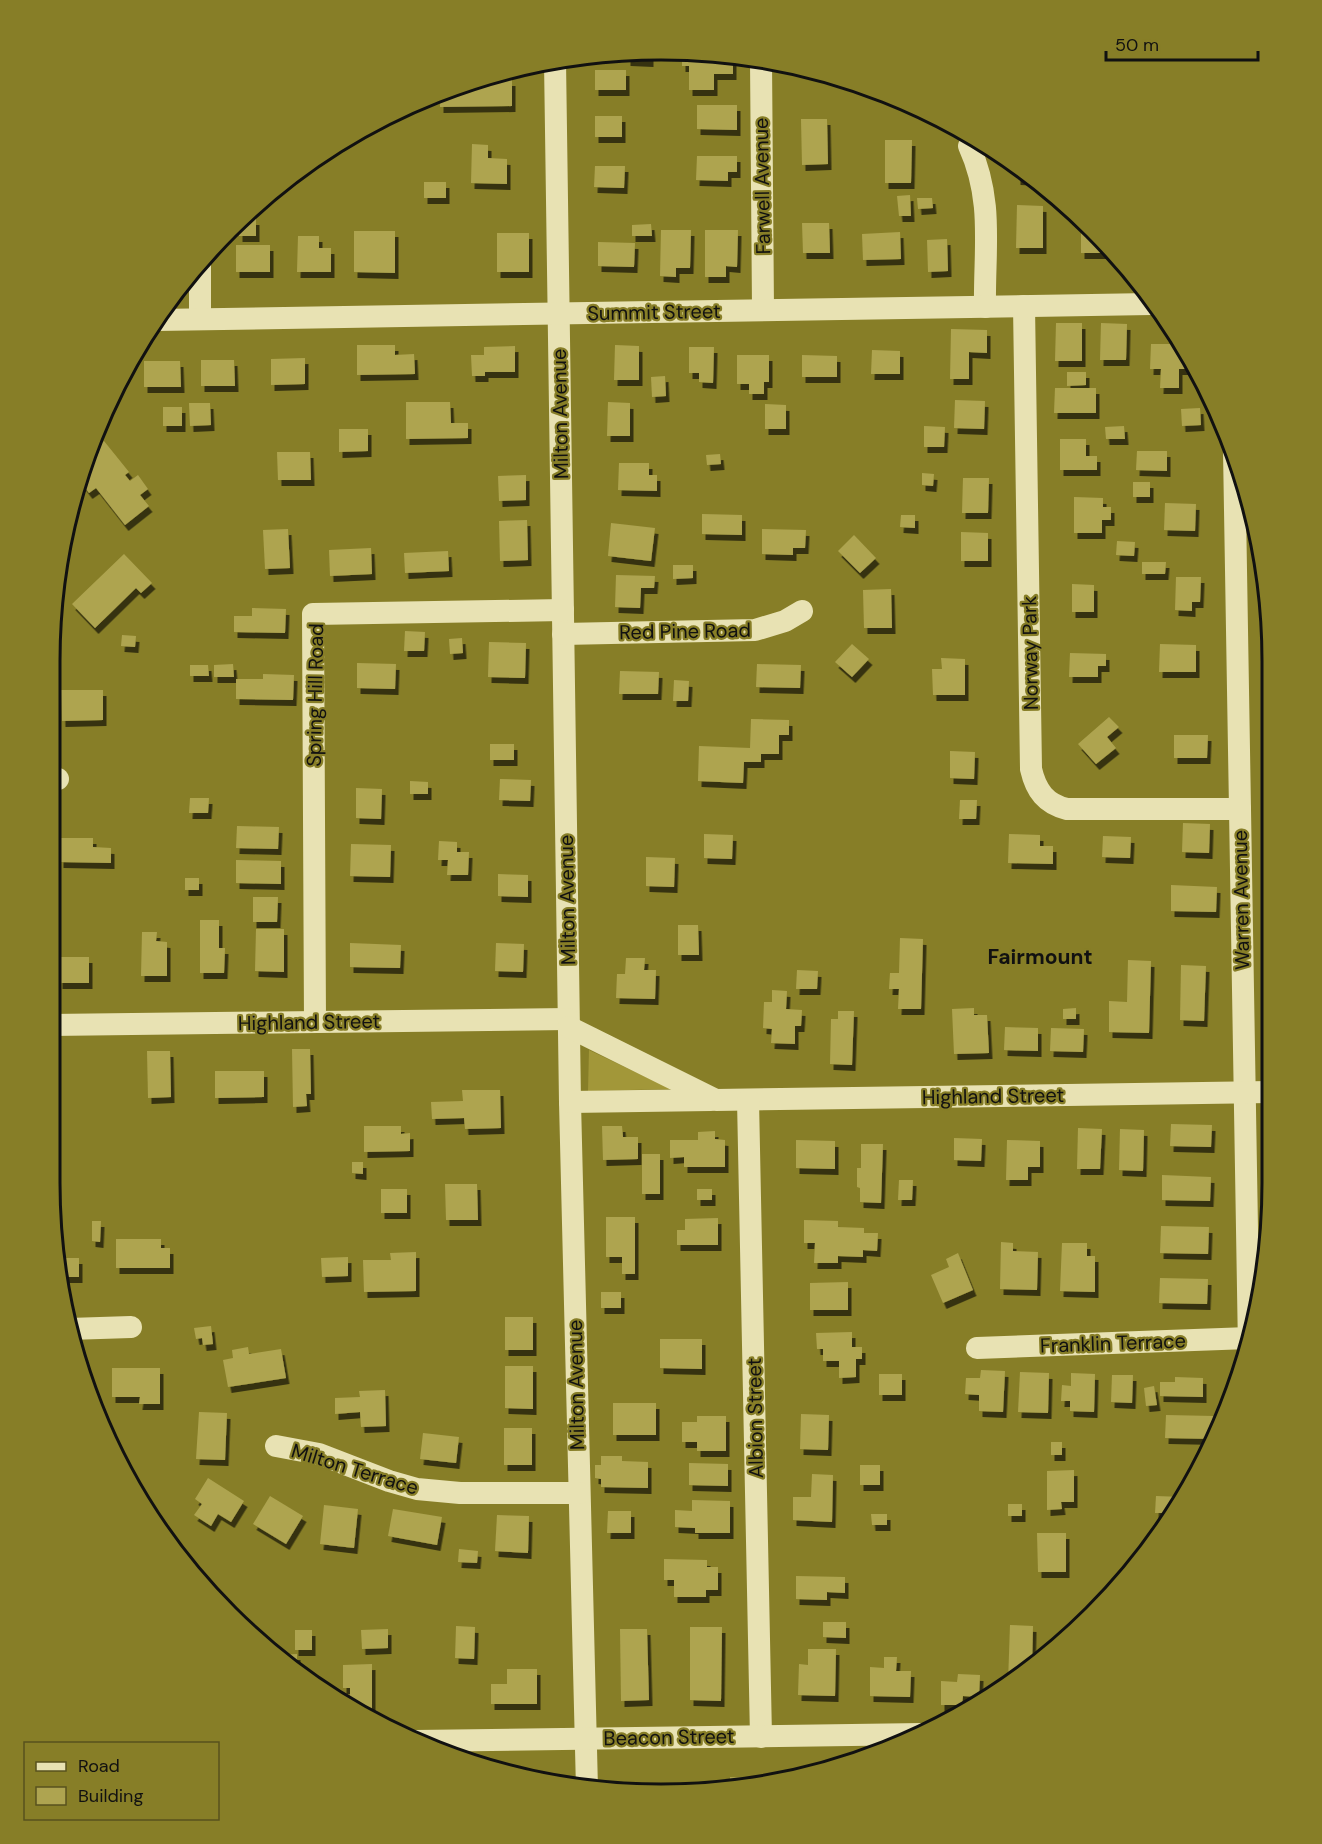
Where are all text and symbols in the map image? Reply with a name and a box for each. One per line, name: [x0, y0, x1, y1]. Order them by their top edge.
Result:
scale bar: [1106, 24, 1258, 62]
text: 50 m: [1115, 33, 1159, 57]
street label: Farwell Avenue: [748, 117, 776, 255]
street label: Summit Street: [587, 298, 721, 326]
street label: Milton Avenue: [546, 349, 574, 479]
street label: Norway Park: [1016, 596, 1044, 710]
street label: Red Pine Road: [619, 617, 751, 645]
street label: Spring Hill Road: [301, 623, 329, 767]
street label: Warren Avenue: [1227, 830, 1255, 970]
street label: Milton Avenue: [553, 835, 581, 965]
district label: Fairmount: [988, 943, 1092, 971]
street label: Highland Street: [238, 1008, 381, 1036]
street label: Highland Street: [922, 1082, 1065, 1110]
street label: Milton Avenue: [562, 1320, 590, 1450]
street label: Franklin Terrace: [1040, 1327, 1186, 1359]
street label: Albion Street: [741, 1357, 769, 1478]
street label: Milton Terrace: [288, 1437, 422, 1501]
street label: Beacon Street: [603, 1723, 735, 1751]
legend: [24, 1742, 219, 1820]
text: Road: [78, 1754, 120, 1778]
text: Building: [78, 1784, 143, 1808]

